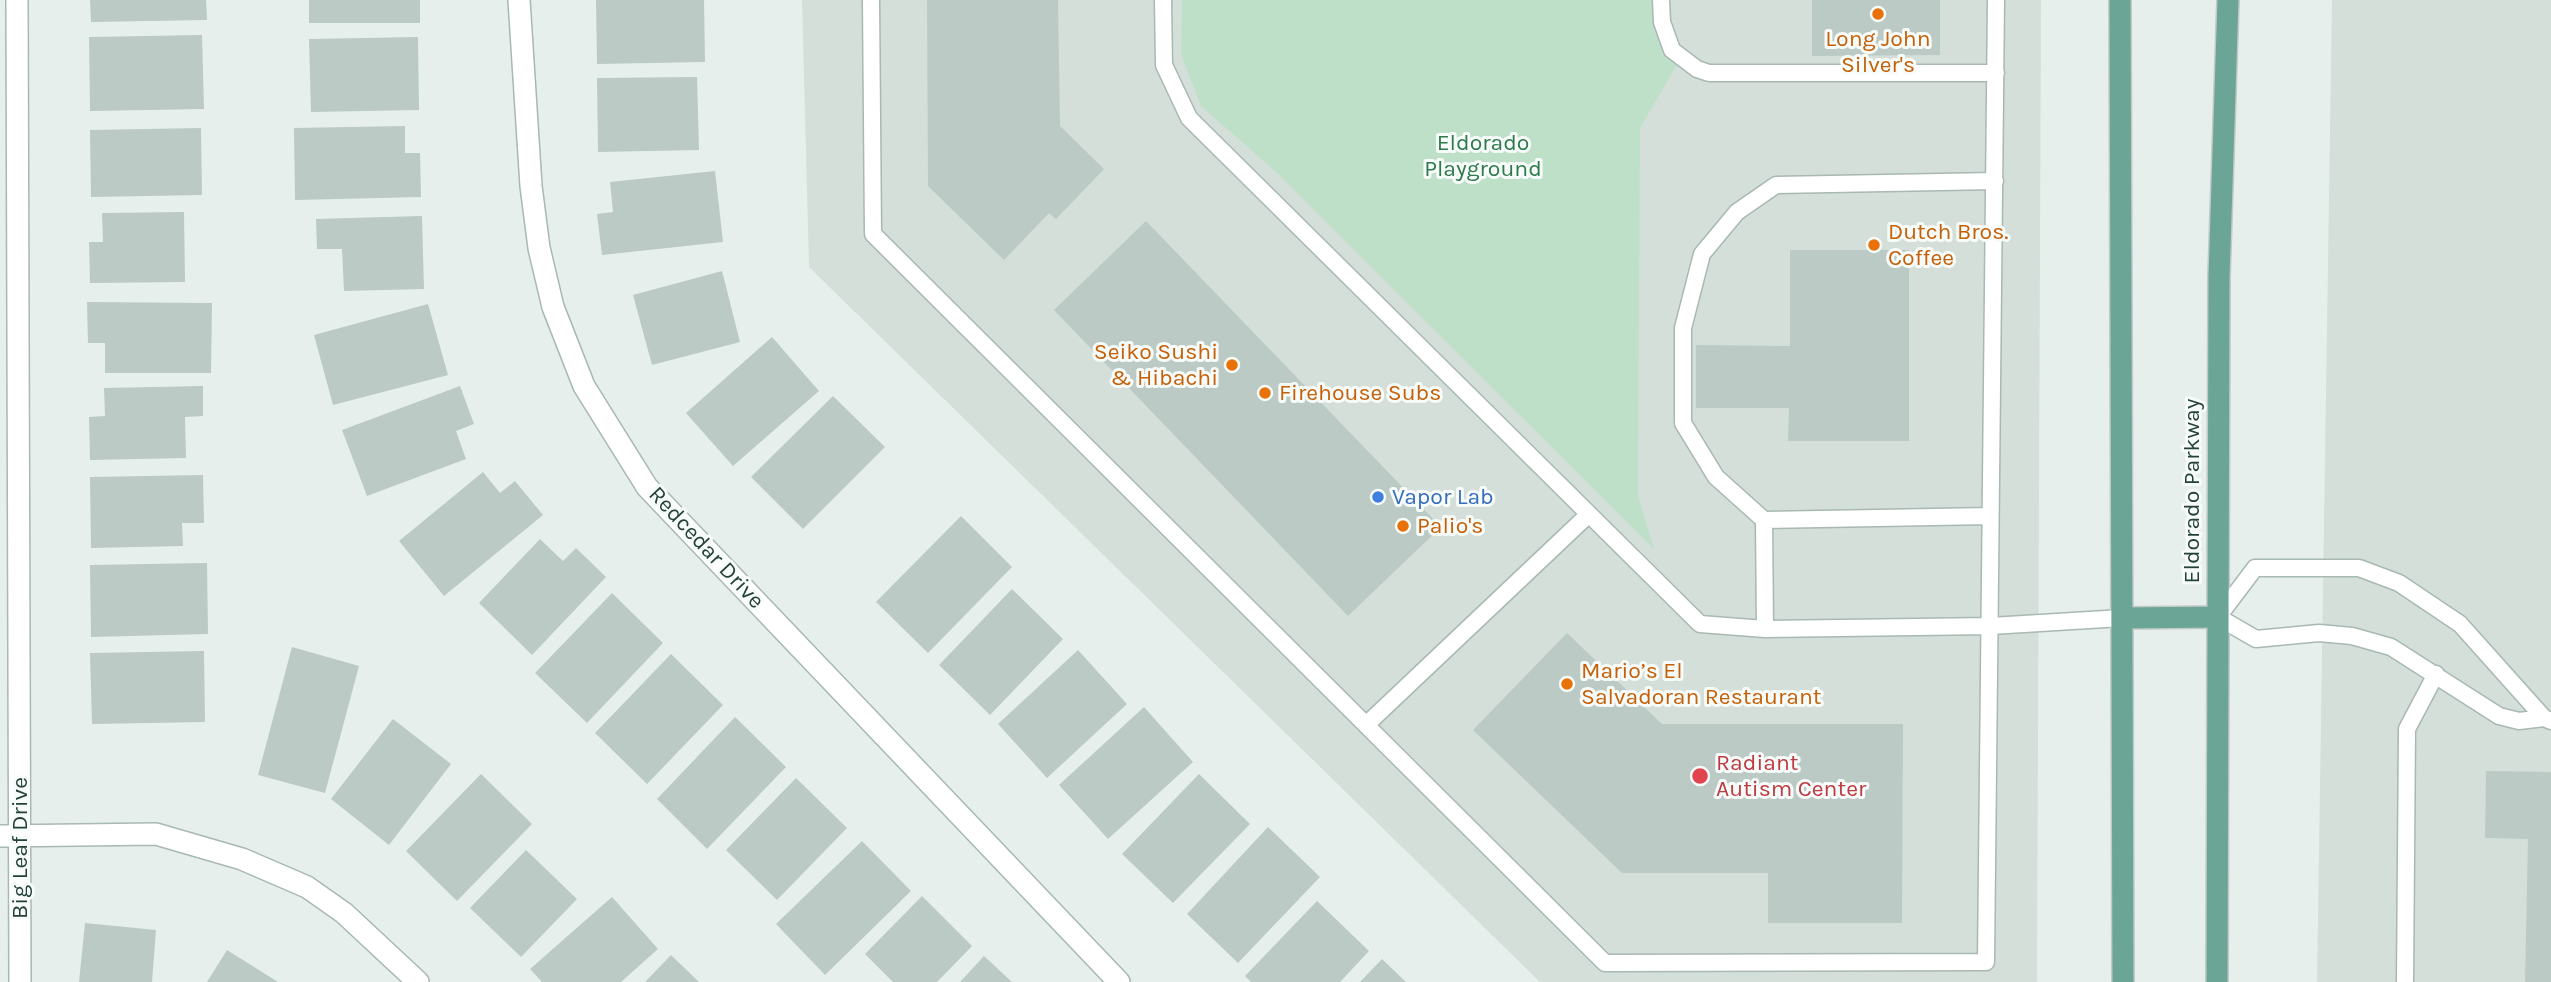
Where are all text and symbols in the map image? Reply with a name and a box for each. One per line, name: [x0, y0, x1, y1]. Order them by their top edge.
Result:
marker: Long John Silver's: [1870, 6, 1886, 22]
place label: Long John Silver's: [1825, 25, 1931, 79]
park label: Eldorado Playground: [1424, 129, 1542, 183]
place label: Dutch Bros. Coffee: [1888, 218, 2008, 272]
marker: Dutch Bros. Coffee: [1866, 237, 1882, 253]
place label: Seiko Sushi & Hibachi: [1094, 338, 1218, 392]
marker: Seiko Sushi & Hibachi: [1224, 357, 1240, 373]
place label: Firehouse Subs: [1279, 379, 1441, 407]
marker: Firehouse Subs: [1257, 385, 1273, 401]
street label: Eldorado Parkway: [2178, 399, 2206, 583]
street label: Redcedar Drive: [642, 481, 770, 615]
place label: Vapor Lab: [1392, 483, 1494, 511]
marker: Vapor Lab: [1370, 489, 1386, 505]
place label: Palio's: [1417, 512, 1483, 540]
marker: Palio's: [1395, 518, 1411, 534]
place label: Mario’s El Salvadoran Restaurant: [1581, 657, 1821, 711]
marker: Mario’s El Salvadoran Restaurant: [1559, 676, 1575, 692]
place label: Radiant Autism Center: [1716, 749, 1866, 803]
marker: Radiant Autism Center: [1690, 766, 1710, 786]
street label: Big Leaf Drive: [6, 777, 34, 919]

